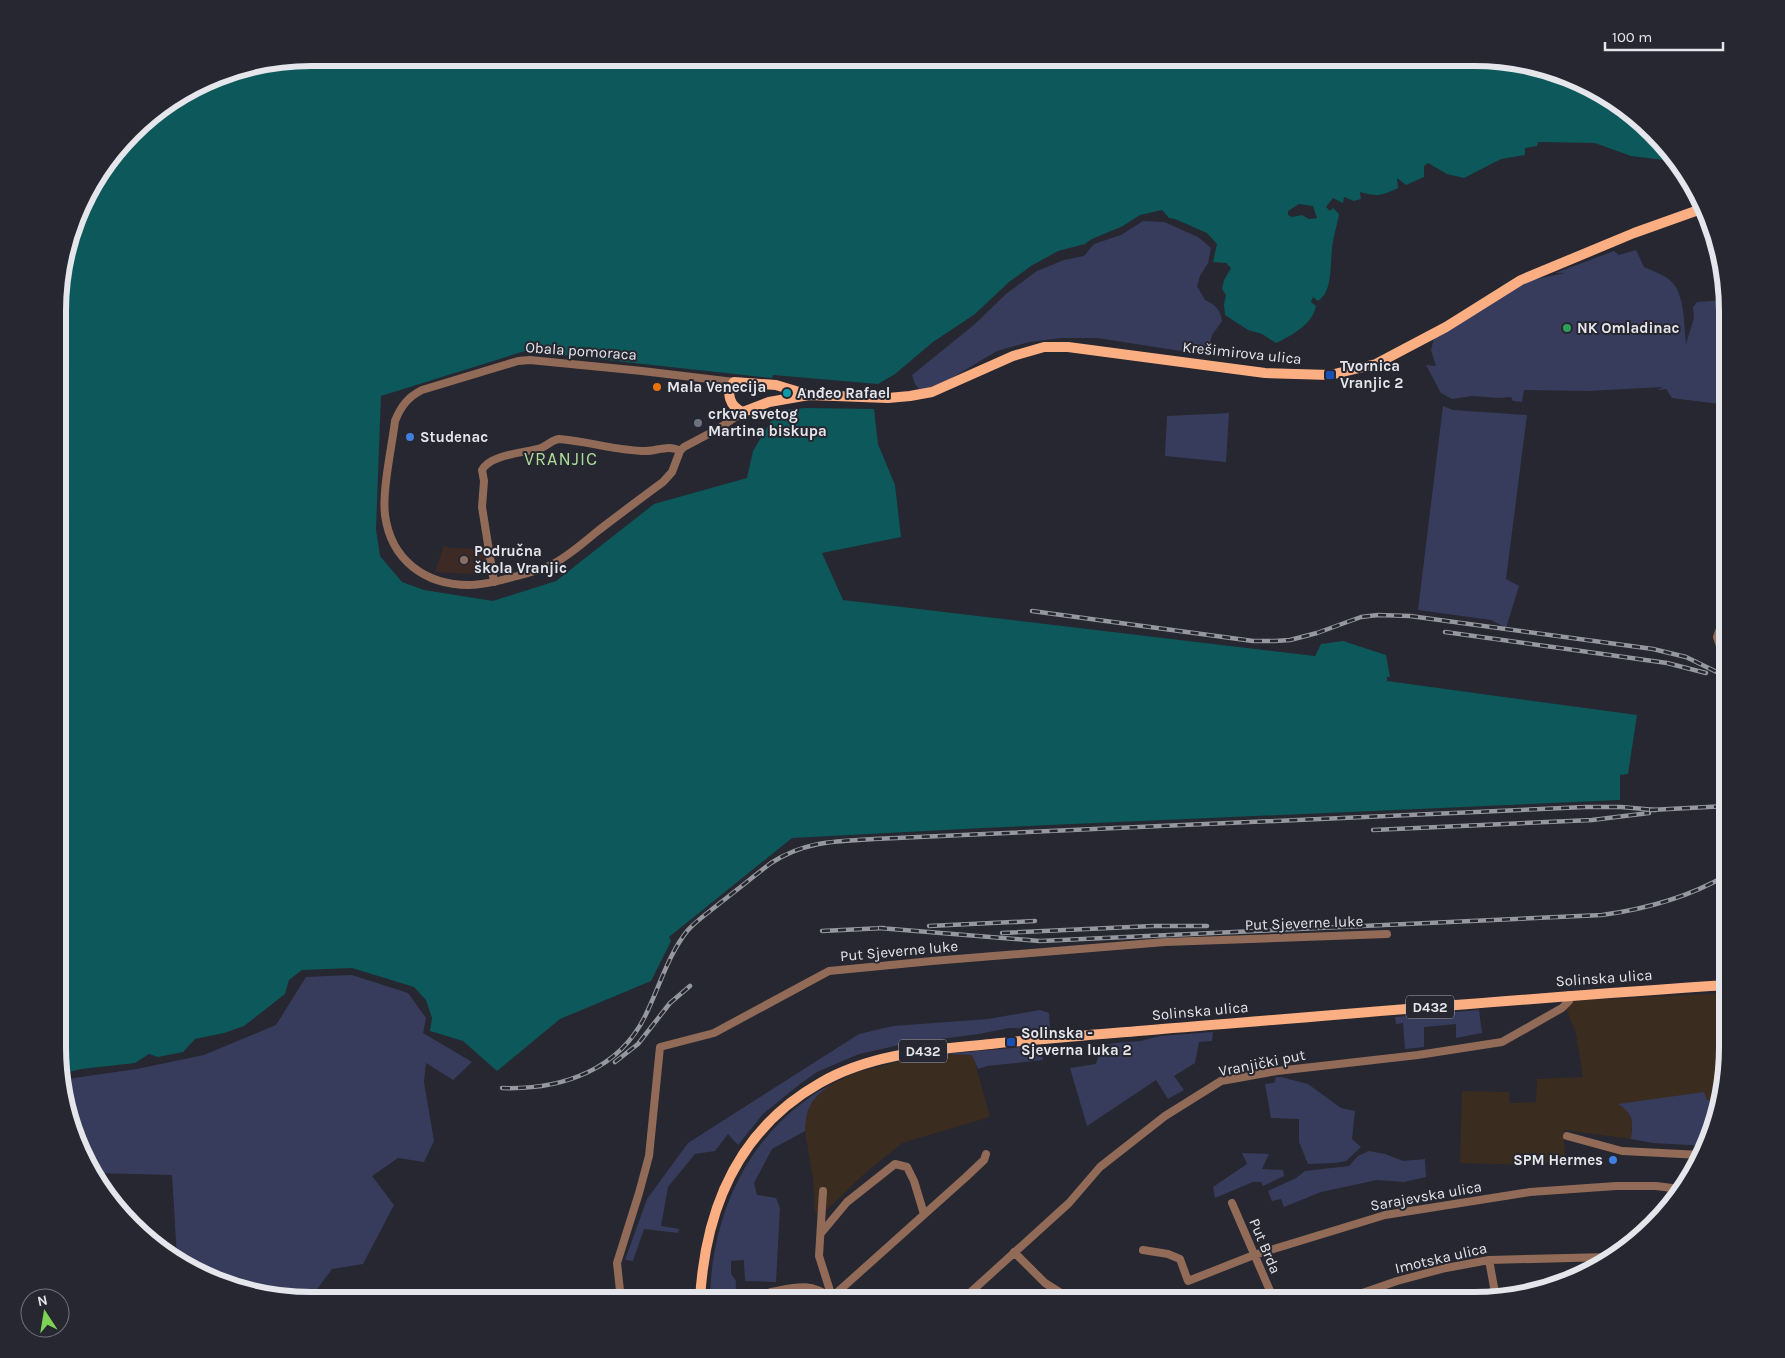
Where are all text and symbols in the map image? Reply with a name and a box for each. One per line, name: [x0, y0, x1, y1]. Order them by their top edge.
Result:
scale bar: [1605, 20, 1722, 52]
text: 100 m: [1612, 28, 1652, 46]
place label: NK Omladinac: [1577, 319, 1679, 337]
marker: NK Omladinac: [1561, 322, 1573, 334]
street label: Obala pomoraca: [525, 338, 637, 364]
street label: Krešimirova ulica: [1181, 338, 1303, 368]
place label: Tvornica Vranjic 2: [1340, 357, 1403, 392]
marker: Tvornica Vranjic 2: [1324, 369, 1336, 381]
place label: Mala Venecija: [667, 378, 766, 396]
marker: Mala Venecija: [651, 381, 663, 393]
place label: Anđeo Rafael: [797, 384, 890, 402]
marker: Anđeo Rafael: [781, 387, 793, 399]
place label: crkva svetog Martina biskupa: [708, 405, 827, 440]
marker: crkva svetog Martina biskupa: [692, 417, 704, 429]
place label: Studenac: [420, 428, 488, 446]
marker: Studenac: [404, 431, 416, 443]
district label: VRANJIC: [524, 448, 598, 470]
place label: Područna škola Vranjic: [474, 542, 567, 577]
marker: Područna škola Vranjic: [458, 554, 470, 566]
street label: Put Sjeverne luke: [1244, 912, 1364, 934]
street label: Put Sjeverne luke: [839, 937, 959, 965]
street label: Solinska ulica: [1555, 966, 1653, 990]
road number: D432: [1406, 996, 1454, 1019]
street label: Solinska ulica: [1151, 998, 1249, 1024]
place label: Solinska - Sjeverna luka 2: [1021, 1024, 1132, 1059]
marker: Solinska - Sjeverna luka 2: [1005, 1036, 1017, 1048]
road number: D432: [899, 1040, 947, 1062]
street label: Vranjički put: [1217, 1046, 1307, 1080]
place label: SPM Hermes: [1513, 1151, 1603, 1169]
marker: SPM Hermes: [1607, 1154, 1619, 1166]
street label: Sarajevska ulica: [1369, 1177, 1483, 1215]
street label: Put Brda: [1245, 1216, 1285, 1276]
street label: Imotska ulica: [1393, 1239, 1489, 1277]
north arrow: [20, 1288, 70, 1338]
text: N: [36, 1291, 49, 1310]

